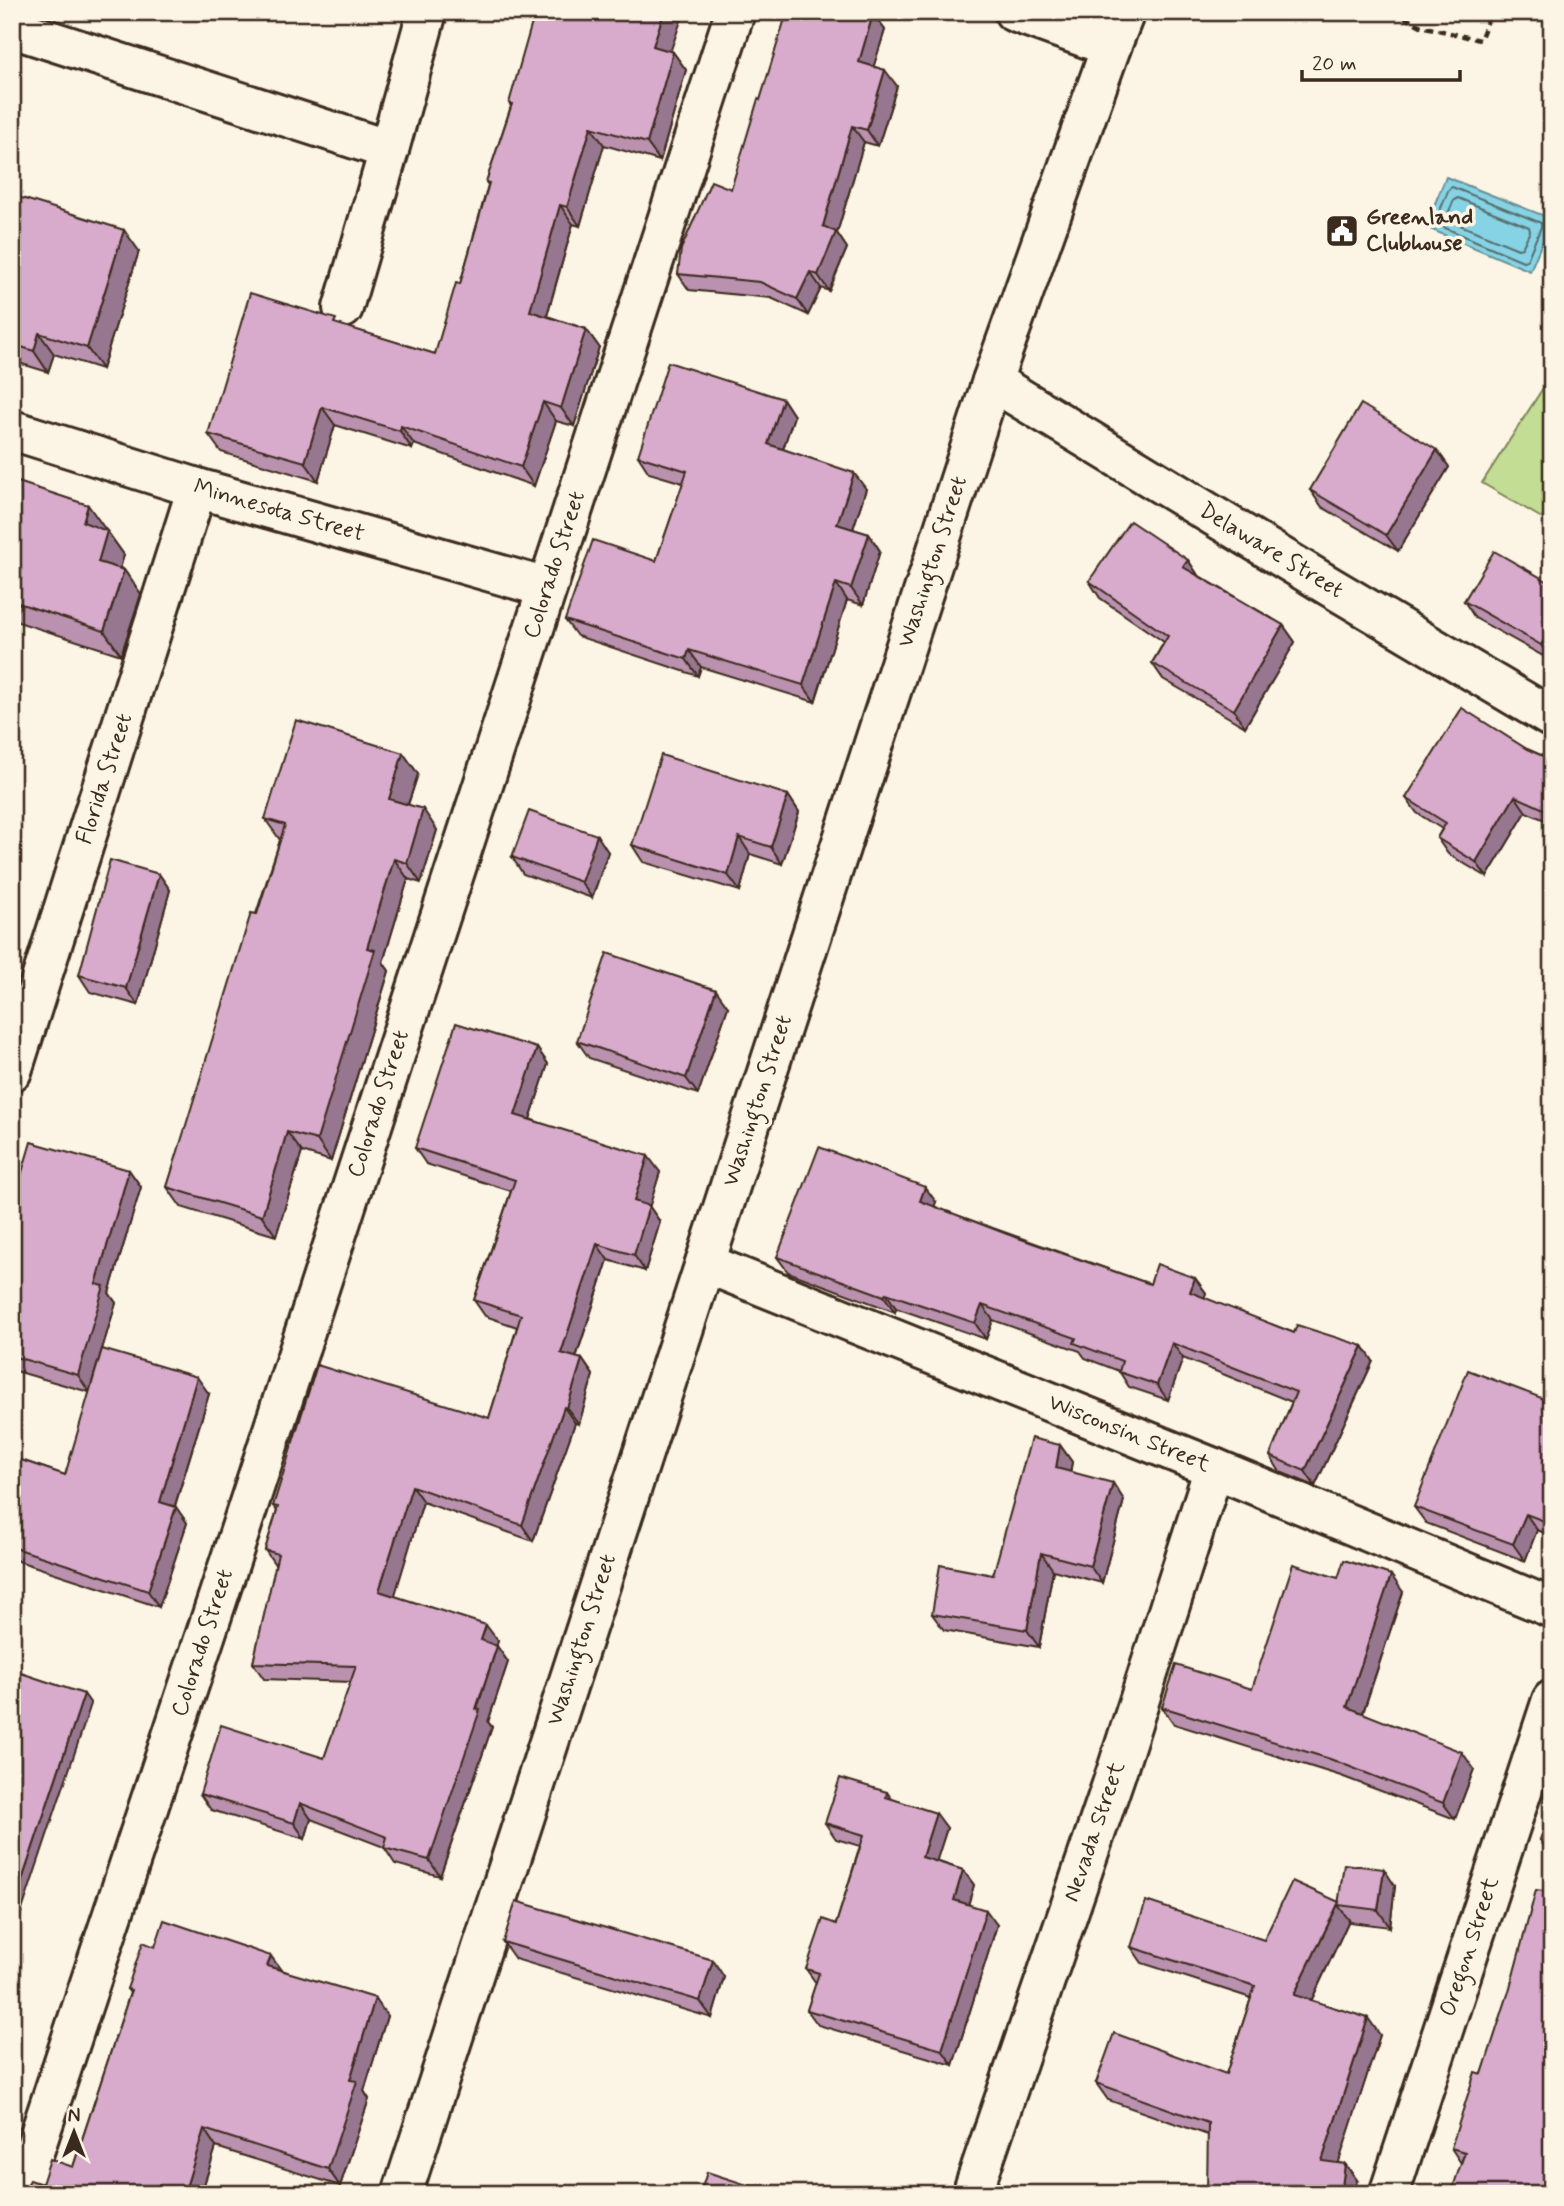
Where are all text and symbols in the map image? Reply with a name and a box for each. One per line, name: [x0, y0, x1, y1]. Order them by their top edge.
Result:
scale bar: [1302, 38, 1459, 82]
text: 20 m: [1312, 50, 1357, 78]
place label: Greenland Clubhouse: [1366, 203, 1473, 259]
public building icon: Greenland Clubhouse: [1323, 212, 1361, 250]
street label: Minnesota Street: [190, 472, 368, 550]
street label: Washington Street: [891, 472, 977, 652]
street label: Colorado Street: [517, 487, 593, 643]
street label: Delaware Street: [1193, 496, 1349, 606]
street label: Florida Street: [70, 710, 140, 848]
street label: Washington Street: [716, 1011, 802, 1191]
street label: Colorado Street: [341, 1026, 417, 1182]
street label: Wisconsin Street: [1044, 1388, 1215, 1480]
street label: Washington Street: [540, 1550, 626, 1730]
street label: Colorado Street: [165, 1565, 241, 1721]
street label: Nevada Street: [1057, 1757, 1133, 1906]
street label: Oregon Street: [1433, 1873, 1509, 2021]
north arrow: [38, 2098, 108, 2168]
text: N: [68, 2104, 80, 2129]

